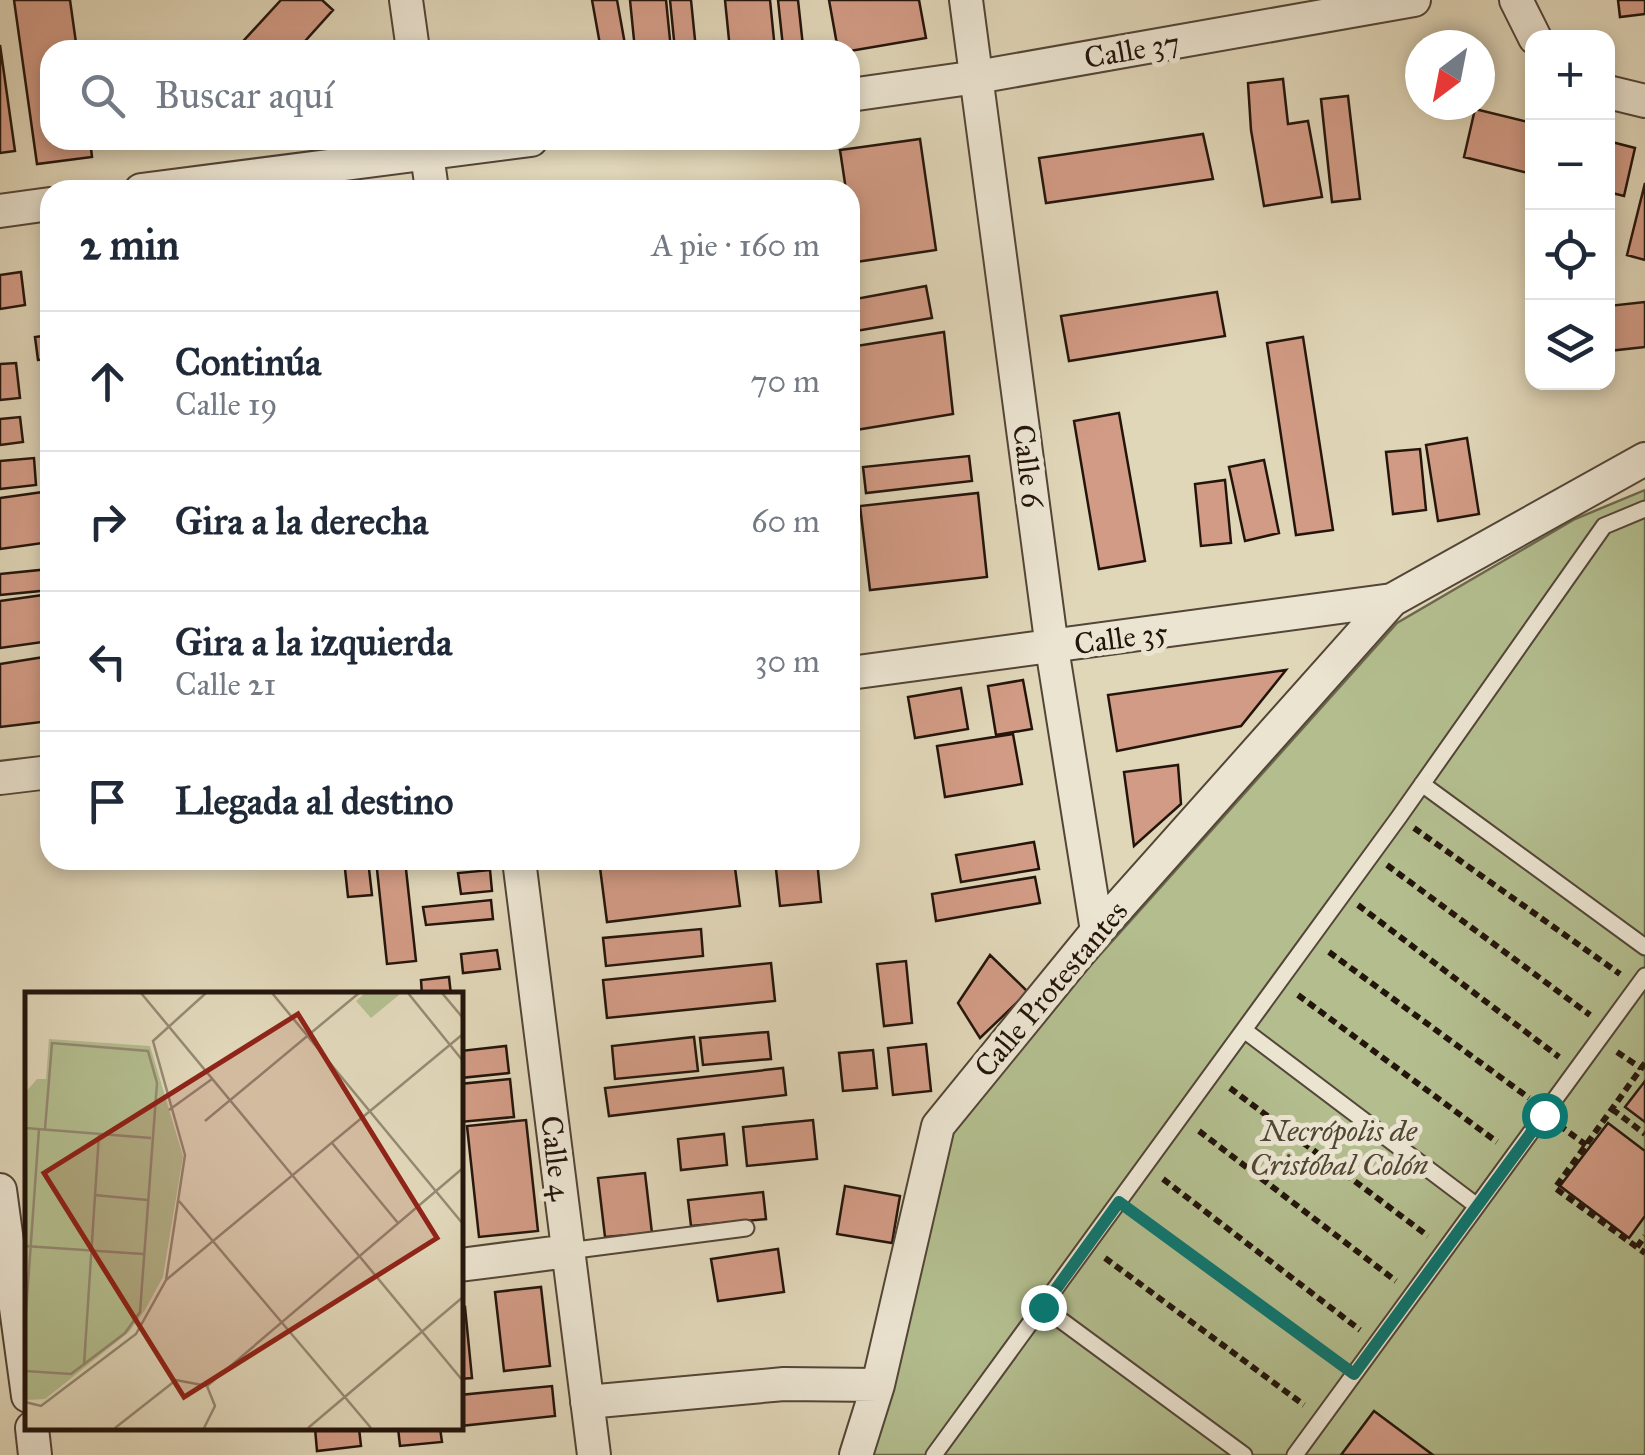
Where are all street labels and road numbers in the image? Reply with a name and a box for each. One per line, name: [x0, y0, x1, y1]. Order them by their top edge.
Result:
street label: Calle 37: [1081, 24, 1183, 76]
street label: Calle 6: [1005, 422, 1051, 511]
street label: Calle 35: [1072, 614, 1170, 662]
street label: Calle Protestantes: [967, 893, 1135, 1085]
street label: Calle 4: [533, 1114, 579, 1204]

